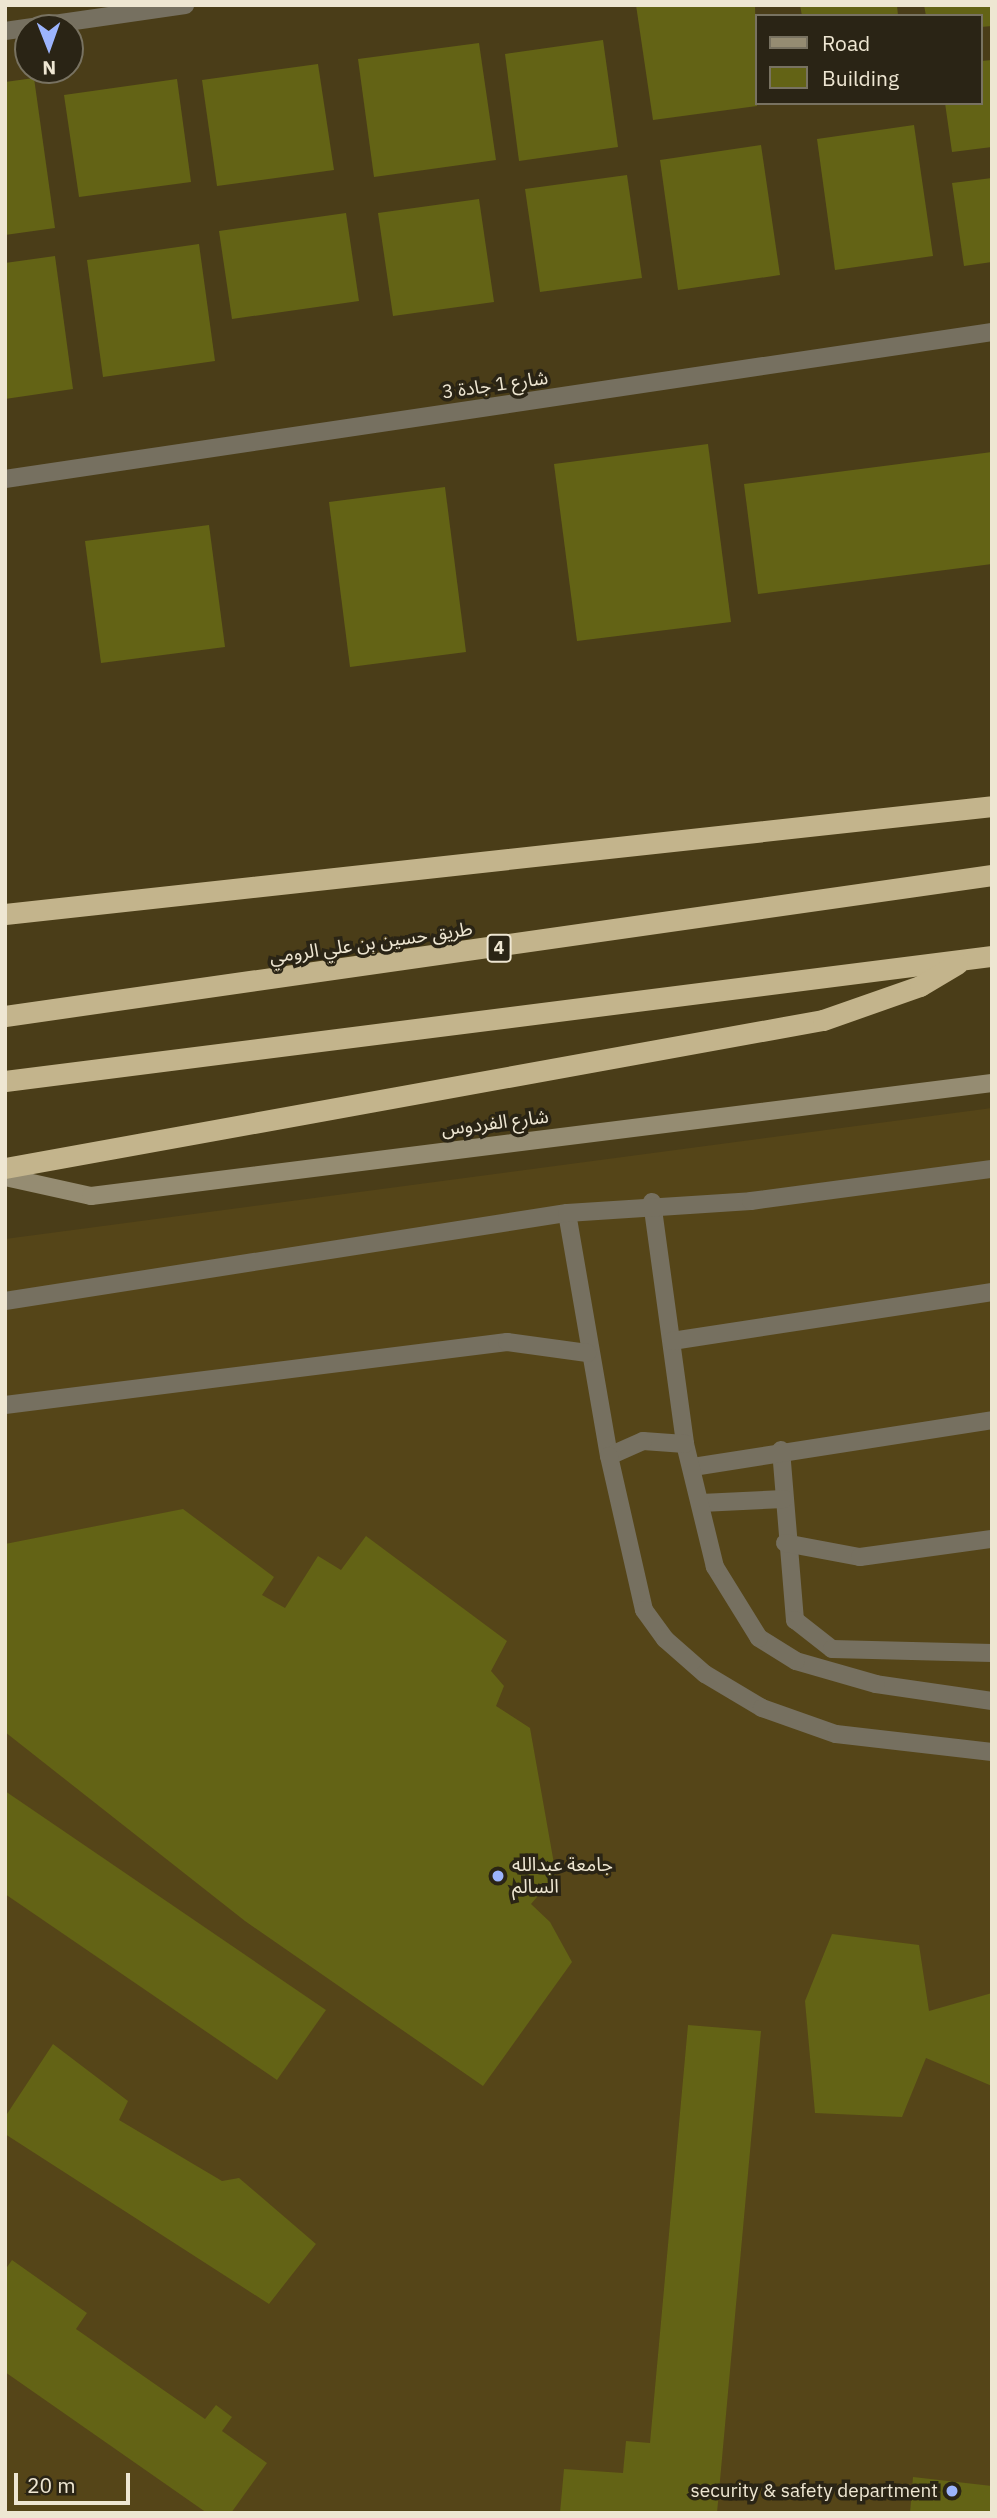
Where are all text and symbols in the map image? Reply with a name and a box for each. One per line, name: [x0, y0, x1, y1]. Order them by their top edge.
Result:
north arrow: [14, 14, 84, 84]
legend: [755, 14, 983, 105]
text: Road: [822, 29, 870, 57]
text: N: [42, 56, 56, 80]
text: Building: [822, 64, 899, 92]
street label: شارع 1 جادة 3: [441, 366, 549, 404]
street label: طريق حسين بن علي الرومي: [268, 917, 474, 969]
road number: 4: [485, 933, 513, 962]
street label: شارع الفردوس: [440, 1105, 550, 1141]
place label: جامعة عبدالله السالم: [512, 1854, 613, 1898]
marker: جامعة عبدالله السالم: [490, 1868, 506, 1884]
scale bar: [18, 2458, 133, 2502]
text: 20 m: [27, 2471, 76, 2499]
place label: security & safety department: [691, 2480, 938, 2502]
marker: security & safety department: [944, 2483, 960, 2499]

